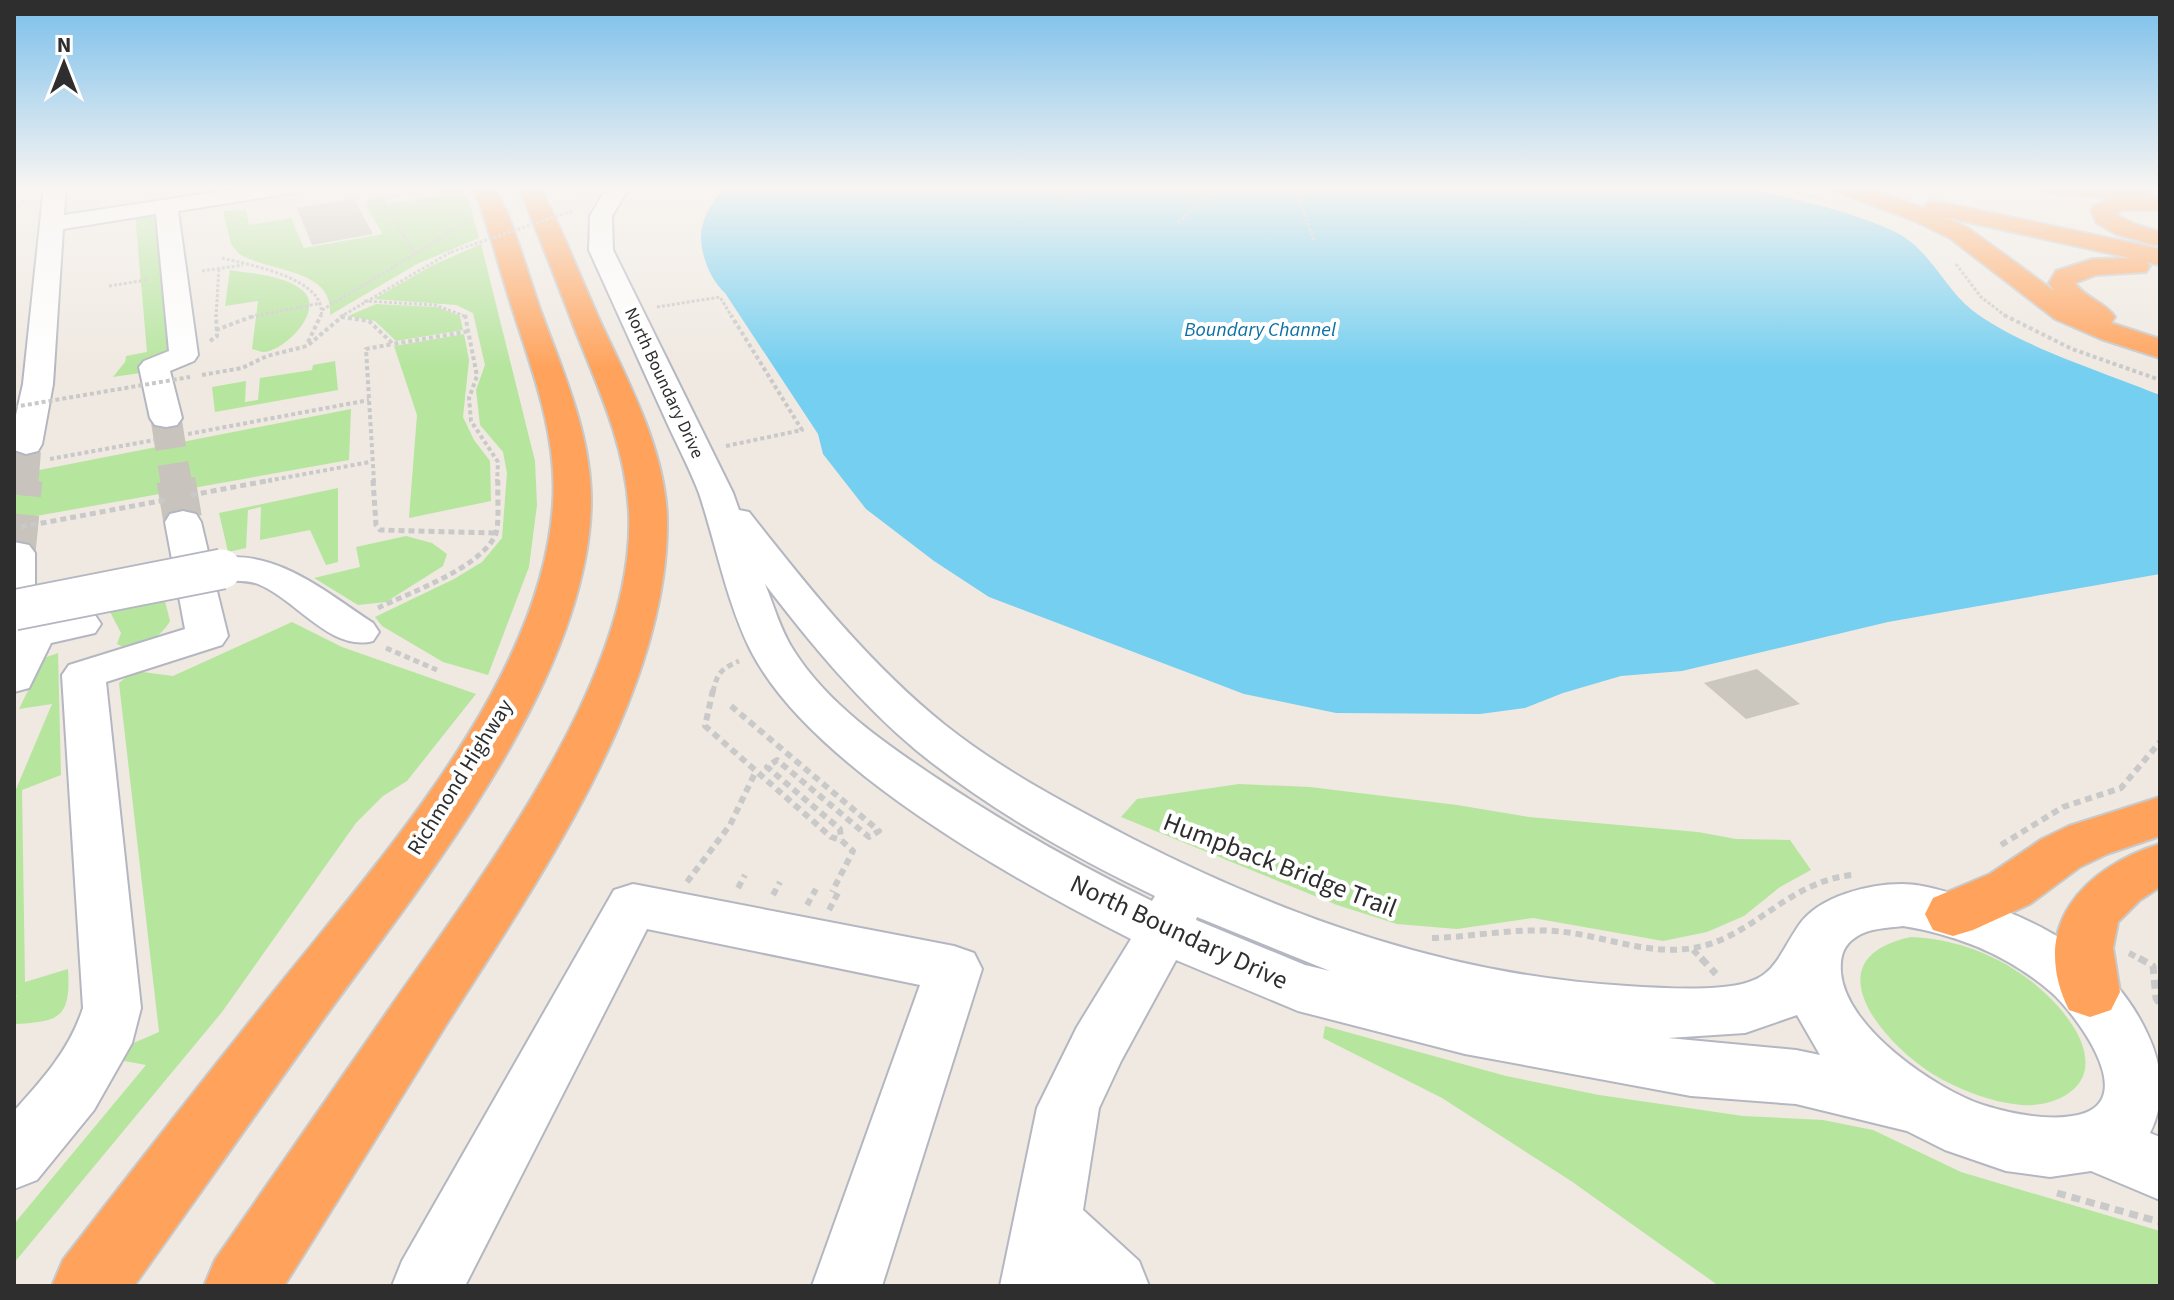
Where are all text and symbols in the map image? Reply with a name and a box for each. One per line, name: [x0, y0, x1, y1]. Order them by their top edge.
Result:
north arrow: [24, 24, 104, 104]
text: N: [57, 29, 71, 61]
street label: North Boundary Drive: [618, 303, 710, 463]
water label: Boundary Channel: [1184, 316, 1336, 344]
street label: Richmond Highway: [399, 692, 521, 861]
street label: Humpback Bridge Trail: [1158, 803, 1402, 927]
street label: North Boundary Drive: [1064, 865, 1294, 999]

